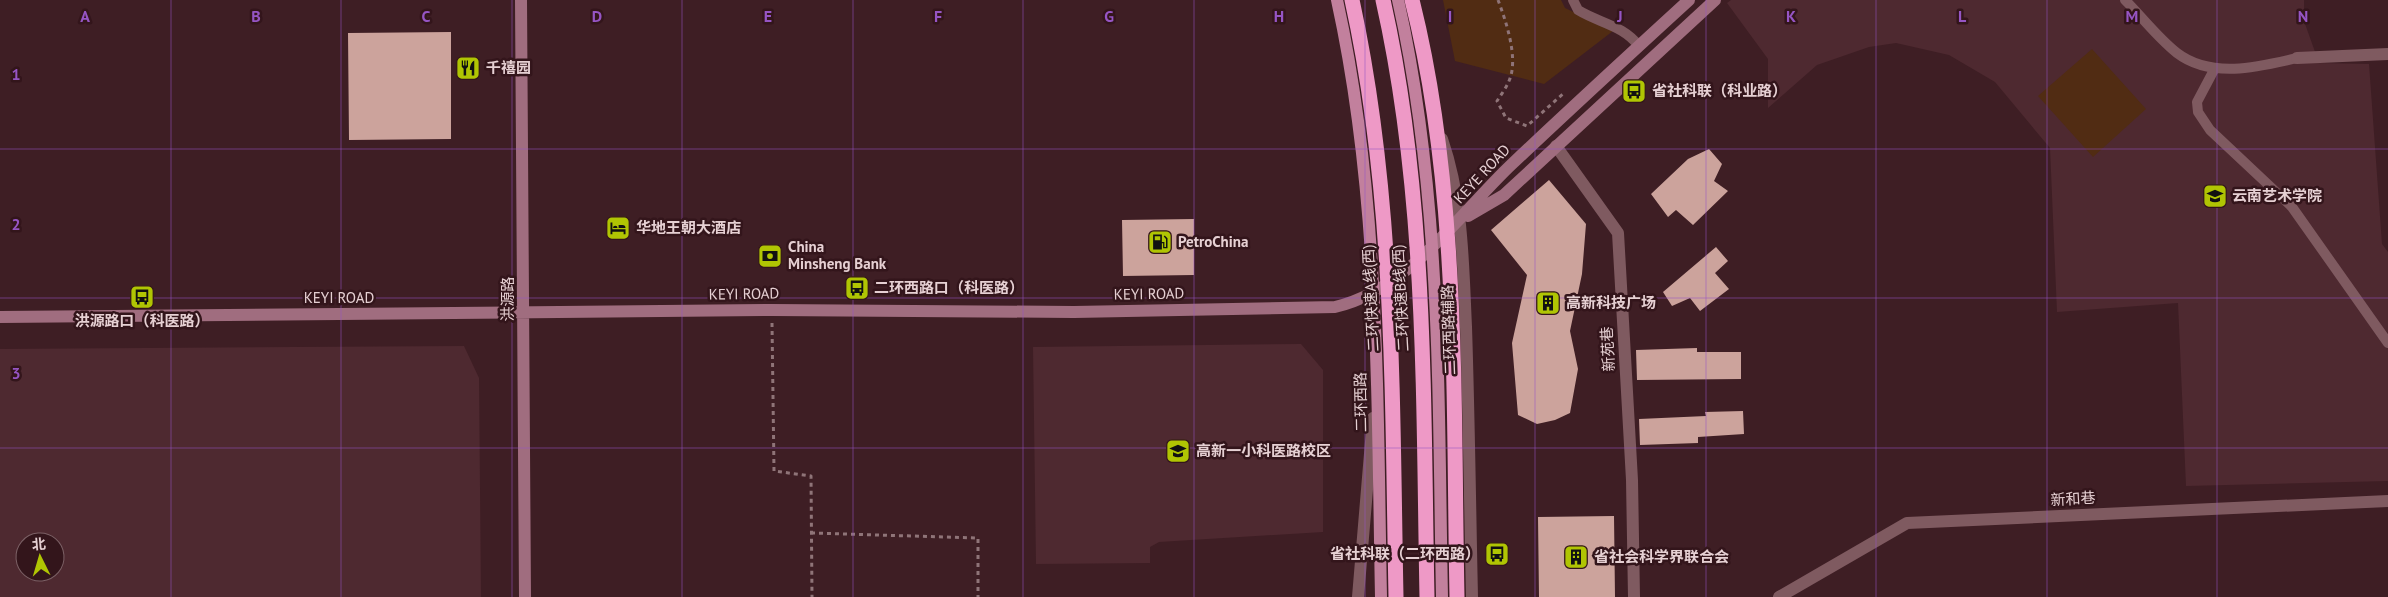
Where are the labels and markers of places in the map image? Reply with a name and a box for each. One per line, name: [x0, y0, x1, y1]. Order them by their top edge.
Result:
restaurant icon: 千禧园: [455, 55, 481, 81]
place label: 千禧园: [486, 58, 531, 77]
bus stop icon: 省社科联（科业路）: [1621, 78, 1647, 104]
place label: 省社科联（科业路）: [1652, 81, 1787, 100]
school or university icon: 云南艺术学院: [2202, 183, 2228, 209]
place label: 云南艺术学院: [2232, 186, 2322, 205]
hotel icon: 华地王朝大酒店: [605, 215, 631, 241]
place label: 华地王朝大酒店: [636, 218, 741, 237]
fuel station icon: PetroChina: [1147, 229, 1173, 255]
place label: PetroChina: [1178, 232, 1248, 251]
place label: China Minsheng Bank: [788, 237, 887, 273]
bank icon: China Minsheng Bank: [757, 243, 783, 269]
bus stop icon: 二环西路口（科医路）: [844, 275, 870, 301]
place label: 二环西路口（科医路）: [874, 278, 1024, 297]
bus stop icon: 洪源路口（科医路）: [129, 284, 155, 310]
building icon: 高新科技广场: [1535, 290, 1561, 316]
place label: 高新科技广场: [1566, 293, 1656, 312]
place label: 洪源路口（科医路）: [74, 311, 210, 330]
school or university icon: 高新一小科医路校区: [1165, 438, 1191, 464]
place label: 高新一小科医路校区: [1196, 441, 1331, 460]
bus stop icon: 省社科联（二环西路）: [1484, 541, 1510, 567]
place label: 省社科联（二环西路）: [1330, 544, 1480, 563]
building icon: 省社会科学界联合会: [1563, 544, 1589, 570]
place label: 省社会科学界联合会: [1594, 547, 1729, 566]

